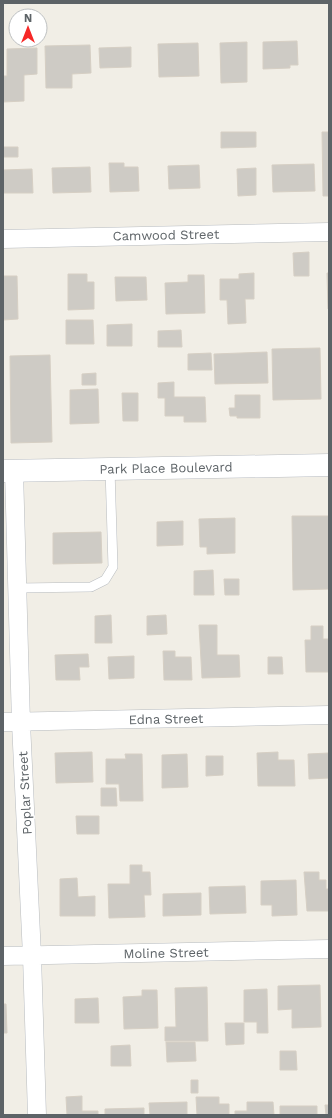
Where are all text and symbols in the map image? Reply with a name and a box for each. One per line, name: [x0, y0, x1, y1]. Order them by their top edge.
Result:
north arrow: [8, 8, 48, 48]
text: N: [24, 12, 32, 25]
street label: Camwood Street: [113, 227, 220, 243]
street label: Park Place Boulevard: [99, 459, 233, 477]
street label: Edna Street: [128, 711, 204, 727]
street label: Poplar Street: [15, 750, 35, 835]
street label: Moline Street: [123, 945, 209, 961]

